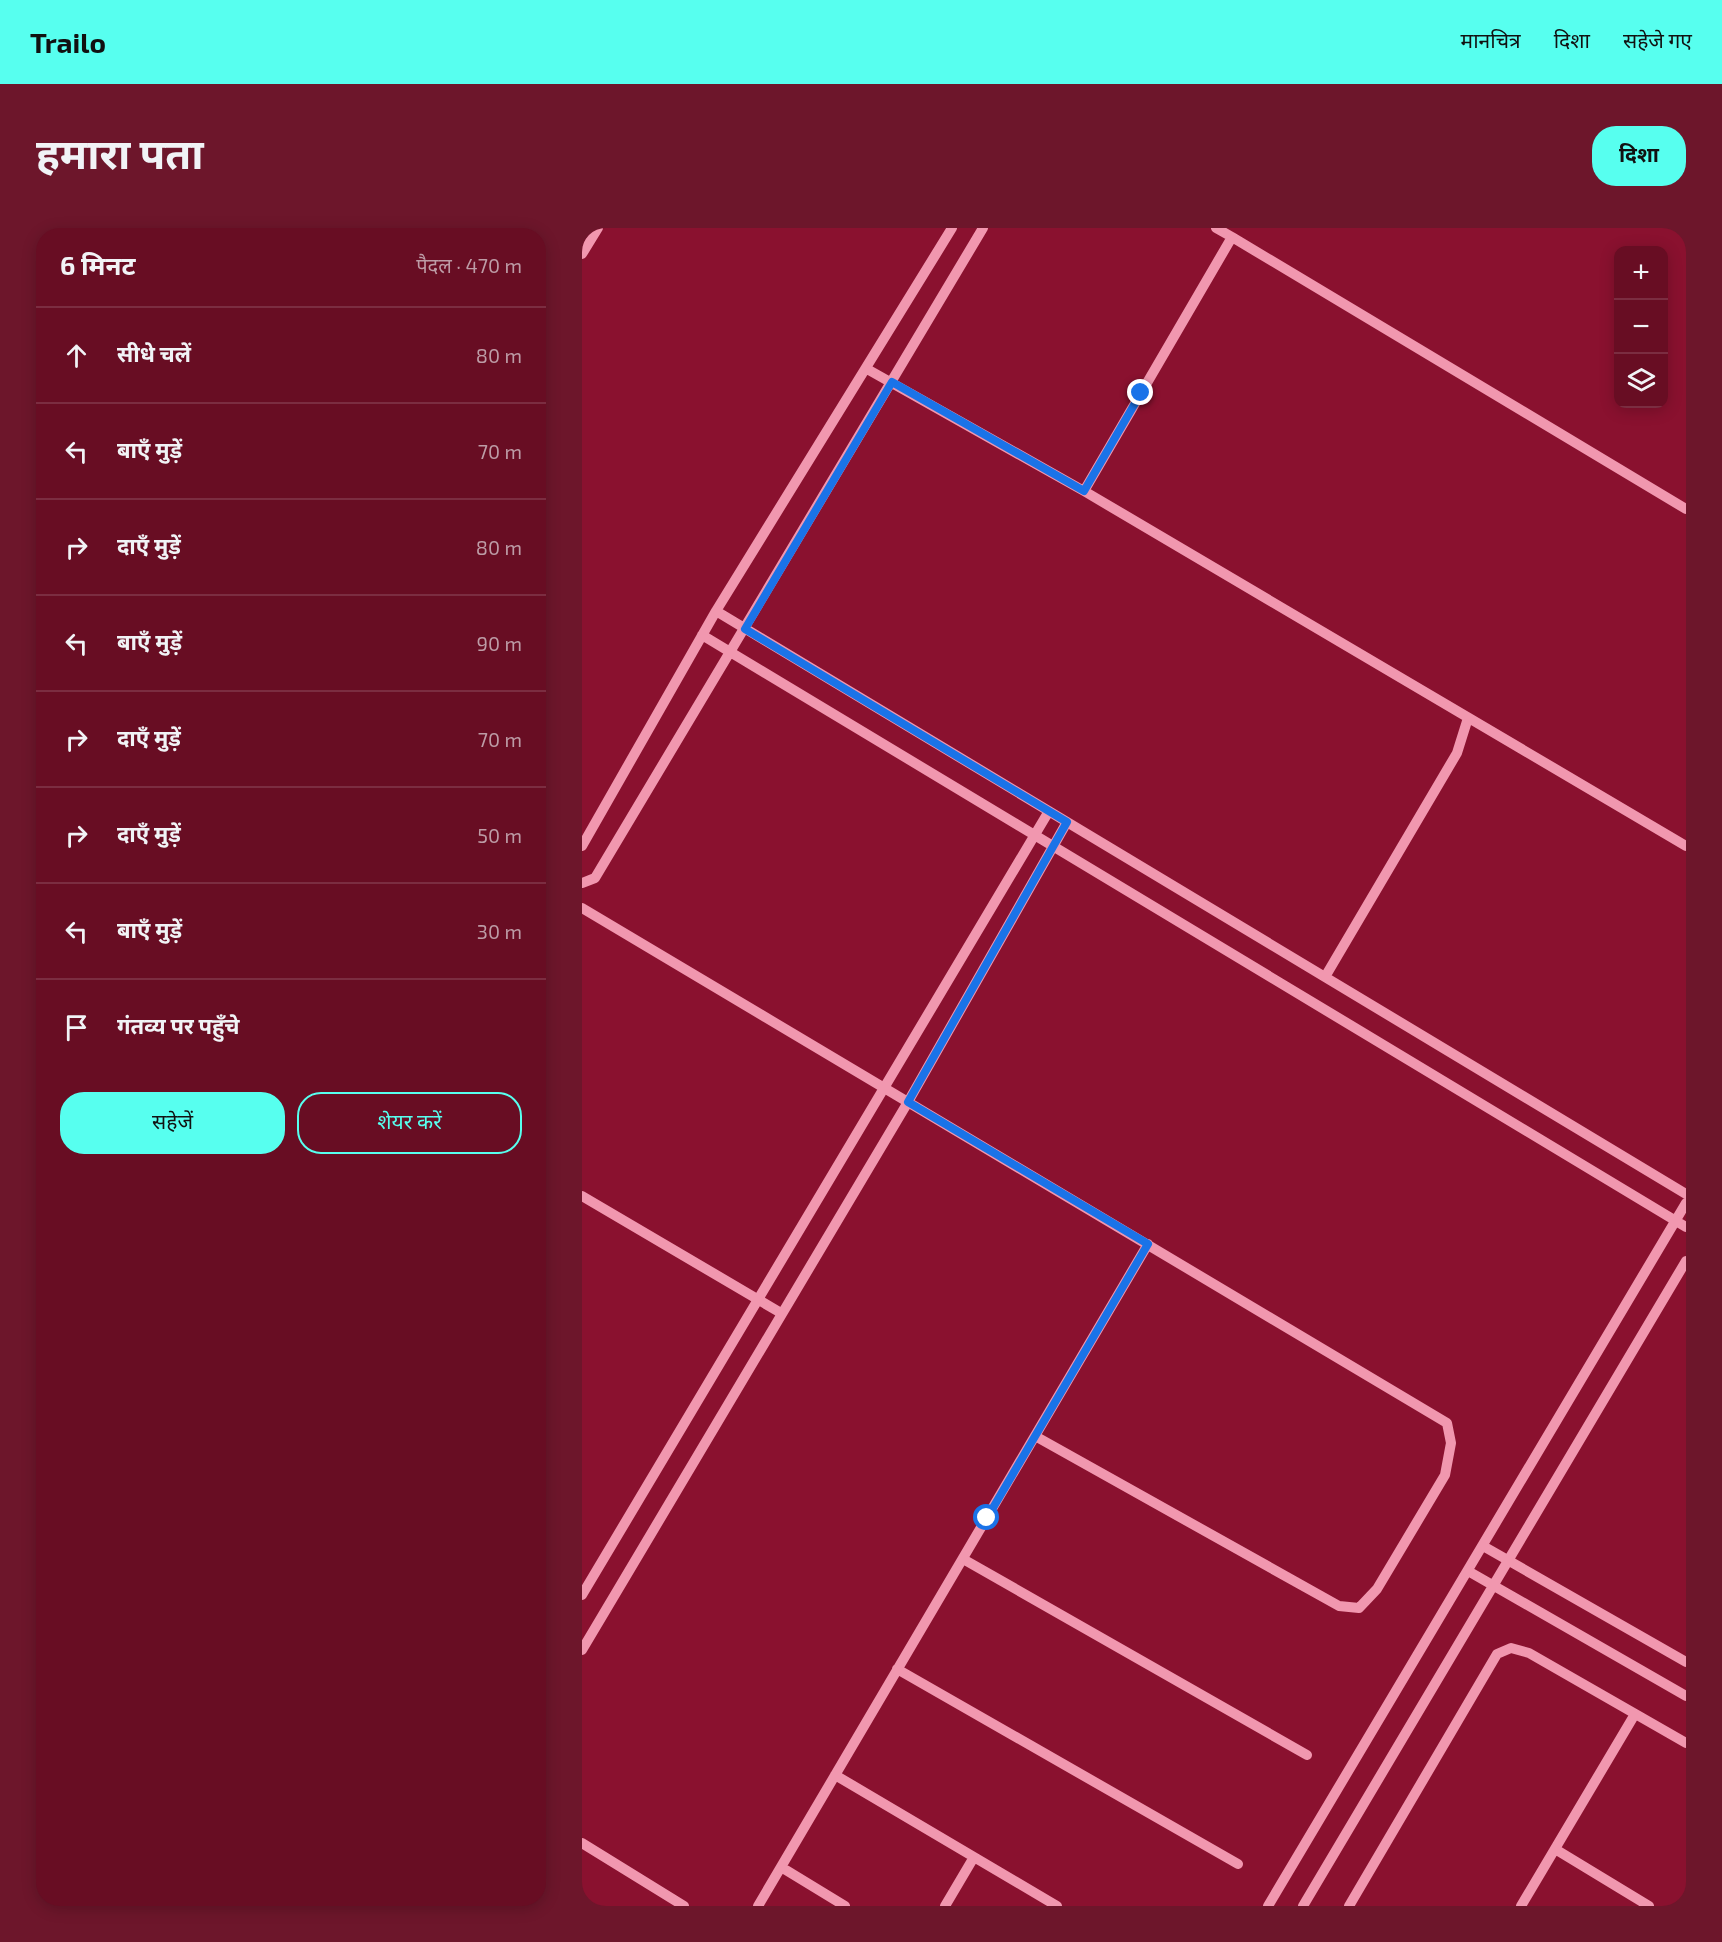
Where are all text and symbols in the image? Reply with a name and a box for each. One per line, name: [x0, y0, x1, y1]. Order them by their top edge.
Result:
text: Trailo: [30, 25, 106, 59]
text: मानचित्र: [1461, 27, 1521, 52]
text: दिशा: [1554, 27, 1590, 52]
text: सहेजे गए: [1623, 27, 1692, 52]
button: दिशा: [1592, 126, 1686, 186]
text: हमारा पता: [36, 127, 204, 177]
map controls: [1614, 246, 1668, 408]
button: +: [1614, 246, 1668, 300]
text: 6 मिनट: [60, 249, 136, 280]
text: पैदल · 470 m: [416, 253, 522, 277]
button: −: [1614, 300, 1668, 354]
icon: ahead: [60, 339, 93, 372]
text: सीधे चलें: [117, 340, 191, 366]
text: 80 m: [476, 343, 522, 367]
button: layers: [1614, 354, 1668, 408]
route end: [1127, 379, 1153, 405]
icon: left: [60, 435, 93, 468]
text: बाएँ मुड़ें: [117, 436, 182, 462]
text: 70 m: [478, 439, 522, 463]
icon: right: [60, 531, 93, 564]
text: दाएँ मुड़ें: [117, 532, 181, 558]
text: 80 m: [476, 535, 522, 559]
icon: left: [60, 627, 93, 660]
text: बाएँ मुड़ें: [117, 628, 182, 654]
text: 90 m: [477, 631, 522, 655]
icon: right: [60, 723, 93, 756]
text: दाएँ मुड़ें: [117, 724, 181, 750]
text: 70 m: [478, 727, 522, 751]
icon: right: [60, 819, 93, 852]
text: दाएँ मुड़ें: [117, 820, 181, 846]
text: 50 m: [477, 823, 522, 847]
icon: left: [60, 915, 93, 948]
text: बाएँ मुड़ें: [117, 916, 182, 942]
text: 30 m: [477, 919, 522, 943]
icon: arrive: [60, 1011, 93, 1044]
text: गंतव्य पर पहुँचे: [117, 1012, 240, 1038]
button: सहेजें: [60, 1092, 285, 1154]
button: शेयर करें: [297, 1092, 522, 1154]
route start: [973, 1504, 999, 1530]

